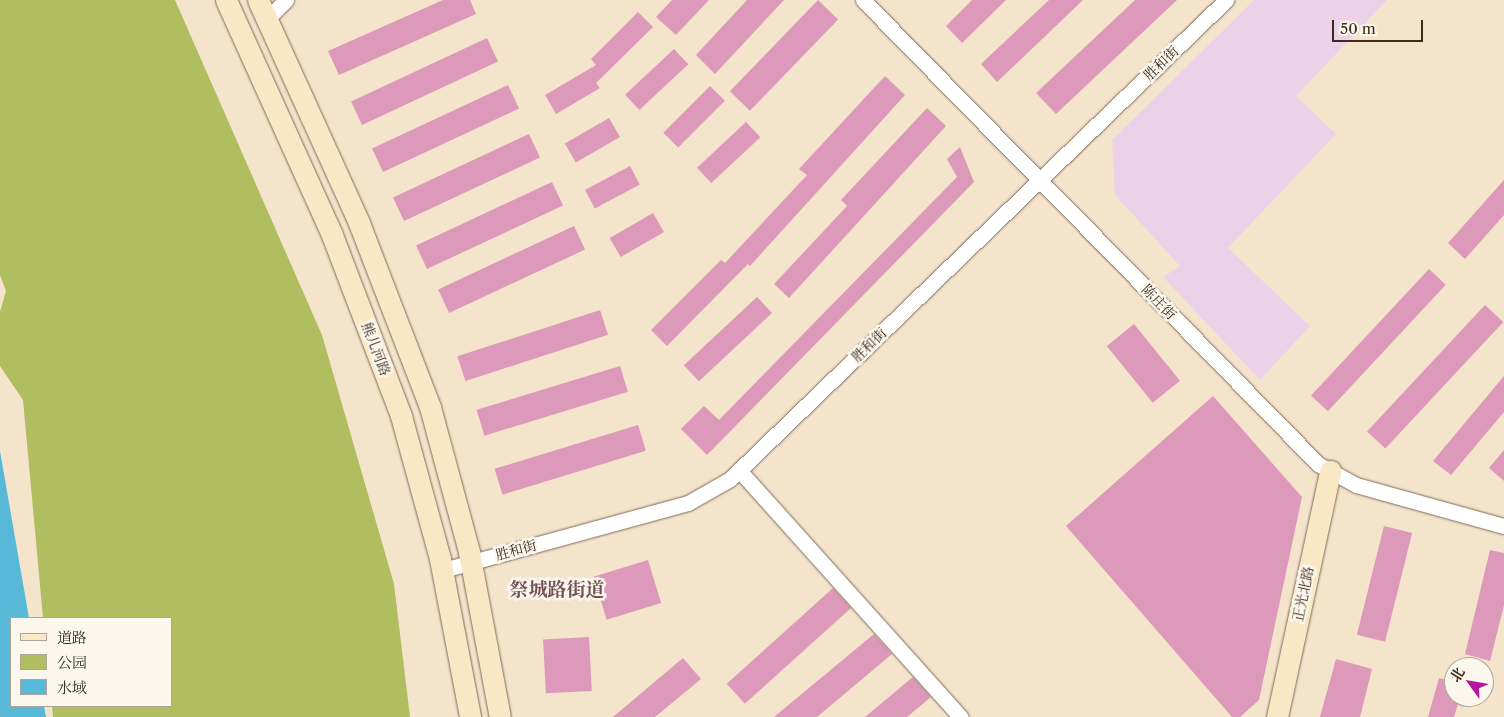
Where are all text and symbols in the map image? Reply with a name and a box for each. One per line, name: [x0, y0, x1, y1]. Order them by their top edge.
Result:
scale bar: [1334, 10, 1425, 42]
text: 50 m: [1340, 19, 1376, 38]
street label: 胜和街: [1140, 42, 1182, 84]
street label: 陈庄街: [1138, 281, 1180, 323]
street label: 熊儿河路: [358, 320, 394, 378]
street label: 胜和街: [848, 324, 890, 366]
street label: 胜和街: [494, 536, 538, 564]
street label: 正光北路: [1289, 565, 1317, 623]
district label: 祭城路街道: [510, 579, 604, 601]
legend: [10, 617, 172, 707]
text: 道路: [57, 628, 87, 647]
text: 公园: [57, 653, 87, 672]
north arrow: [1444, 657, 1494, 707]
text: 北: [1446, 664, 1468, 685]
text: 水域: [57, 678, 87, 697]

